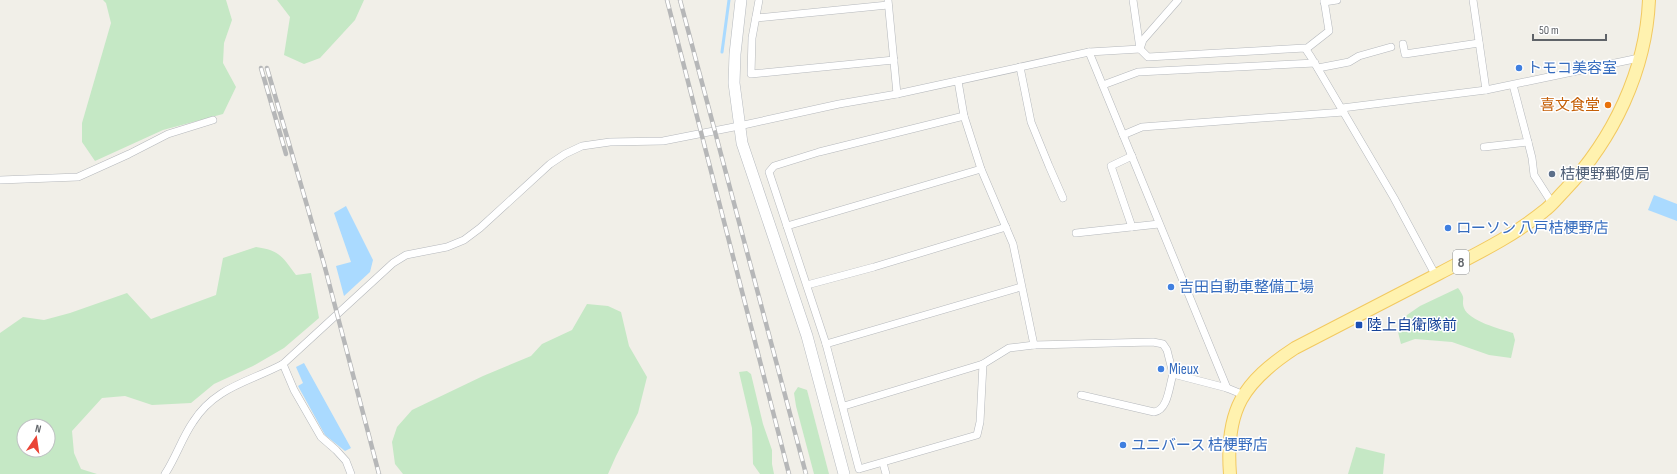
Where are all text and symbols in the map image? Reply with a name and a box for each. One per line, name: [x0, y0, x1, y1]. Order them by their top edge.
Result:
scale bar: [1533, 16, 1606, 42]
text: 50 m: [1539, 23, 1559, 38]
place label: トモコ美容室: [1527, 59, 1617, 78]
marker: トモコ美容室: [1514, 63, 1524, 73]
place label: 喜文食堂: [1540, 96, 1600, 115]
marker: 喜文食堂: [1603, 100, 1613, 110]
place label: 桔梗野郵便局: [1560, 165, 1650, 184]
marker: 桔梗野郵便局: [1547, 169, 1557, 179]
place label: ローソン 八戸桔梗野店: [1456, 219, 1608, 238]
marker: ローソン 八戸桔梗野店: [1443, 223, 1453, 233]
road number: 8: [1453, 250, 1469, 274]
place label: 吉田自動車整備工場: [1179, 278, 1314, 297]
marker: 吉田自動車整備工場: [1166, 282, 1176, 292]
place label: 陸上自衛隊前: [1367, 316, 1457, 335]
marker: 陸上自衛隊前: [1354, 320, 1364, 330]
place label: Mieux: [1169, 360, 1199, 379]
marker: Mieux: [1156, 364, 1166, 374]
north arrow: [16, 418, 56, 458]
text: N: [34, 422, 43, 436]
place label: ユニバース 桔梗野店: [1131, 436, 1268, 455]
marker: ユニバース 桔梗野店: [1118, 440, 1128, 450]

